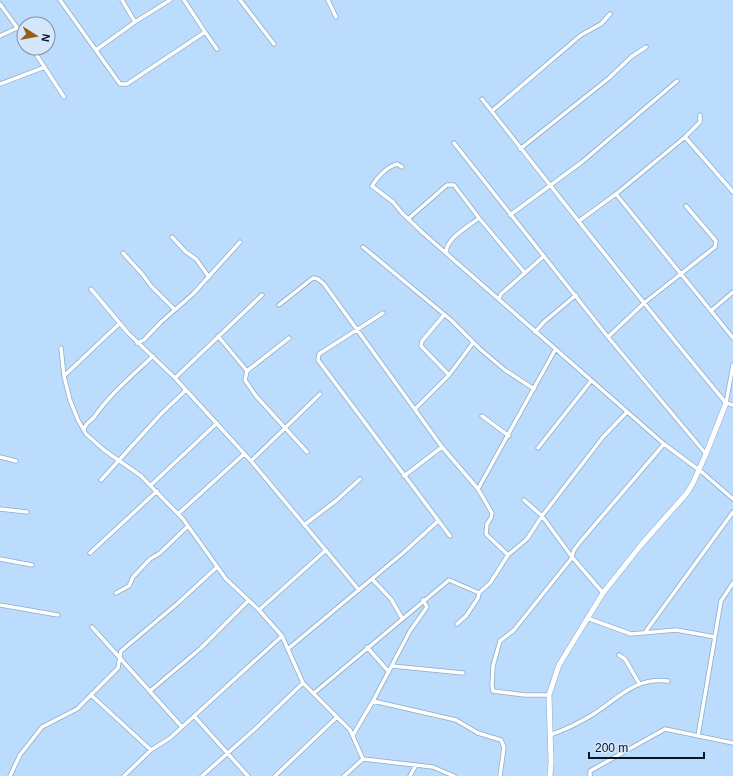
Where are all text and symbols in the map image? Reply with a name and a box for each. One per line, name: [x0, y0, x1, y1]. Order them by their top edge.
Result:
north arrow: [16, 16, 56, 56]
text: N: [39, 33, 52, 43]
scale bar: [589, 734, 704, 760]
text: 200 m: [595, 741, 628, 755]

